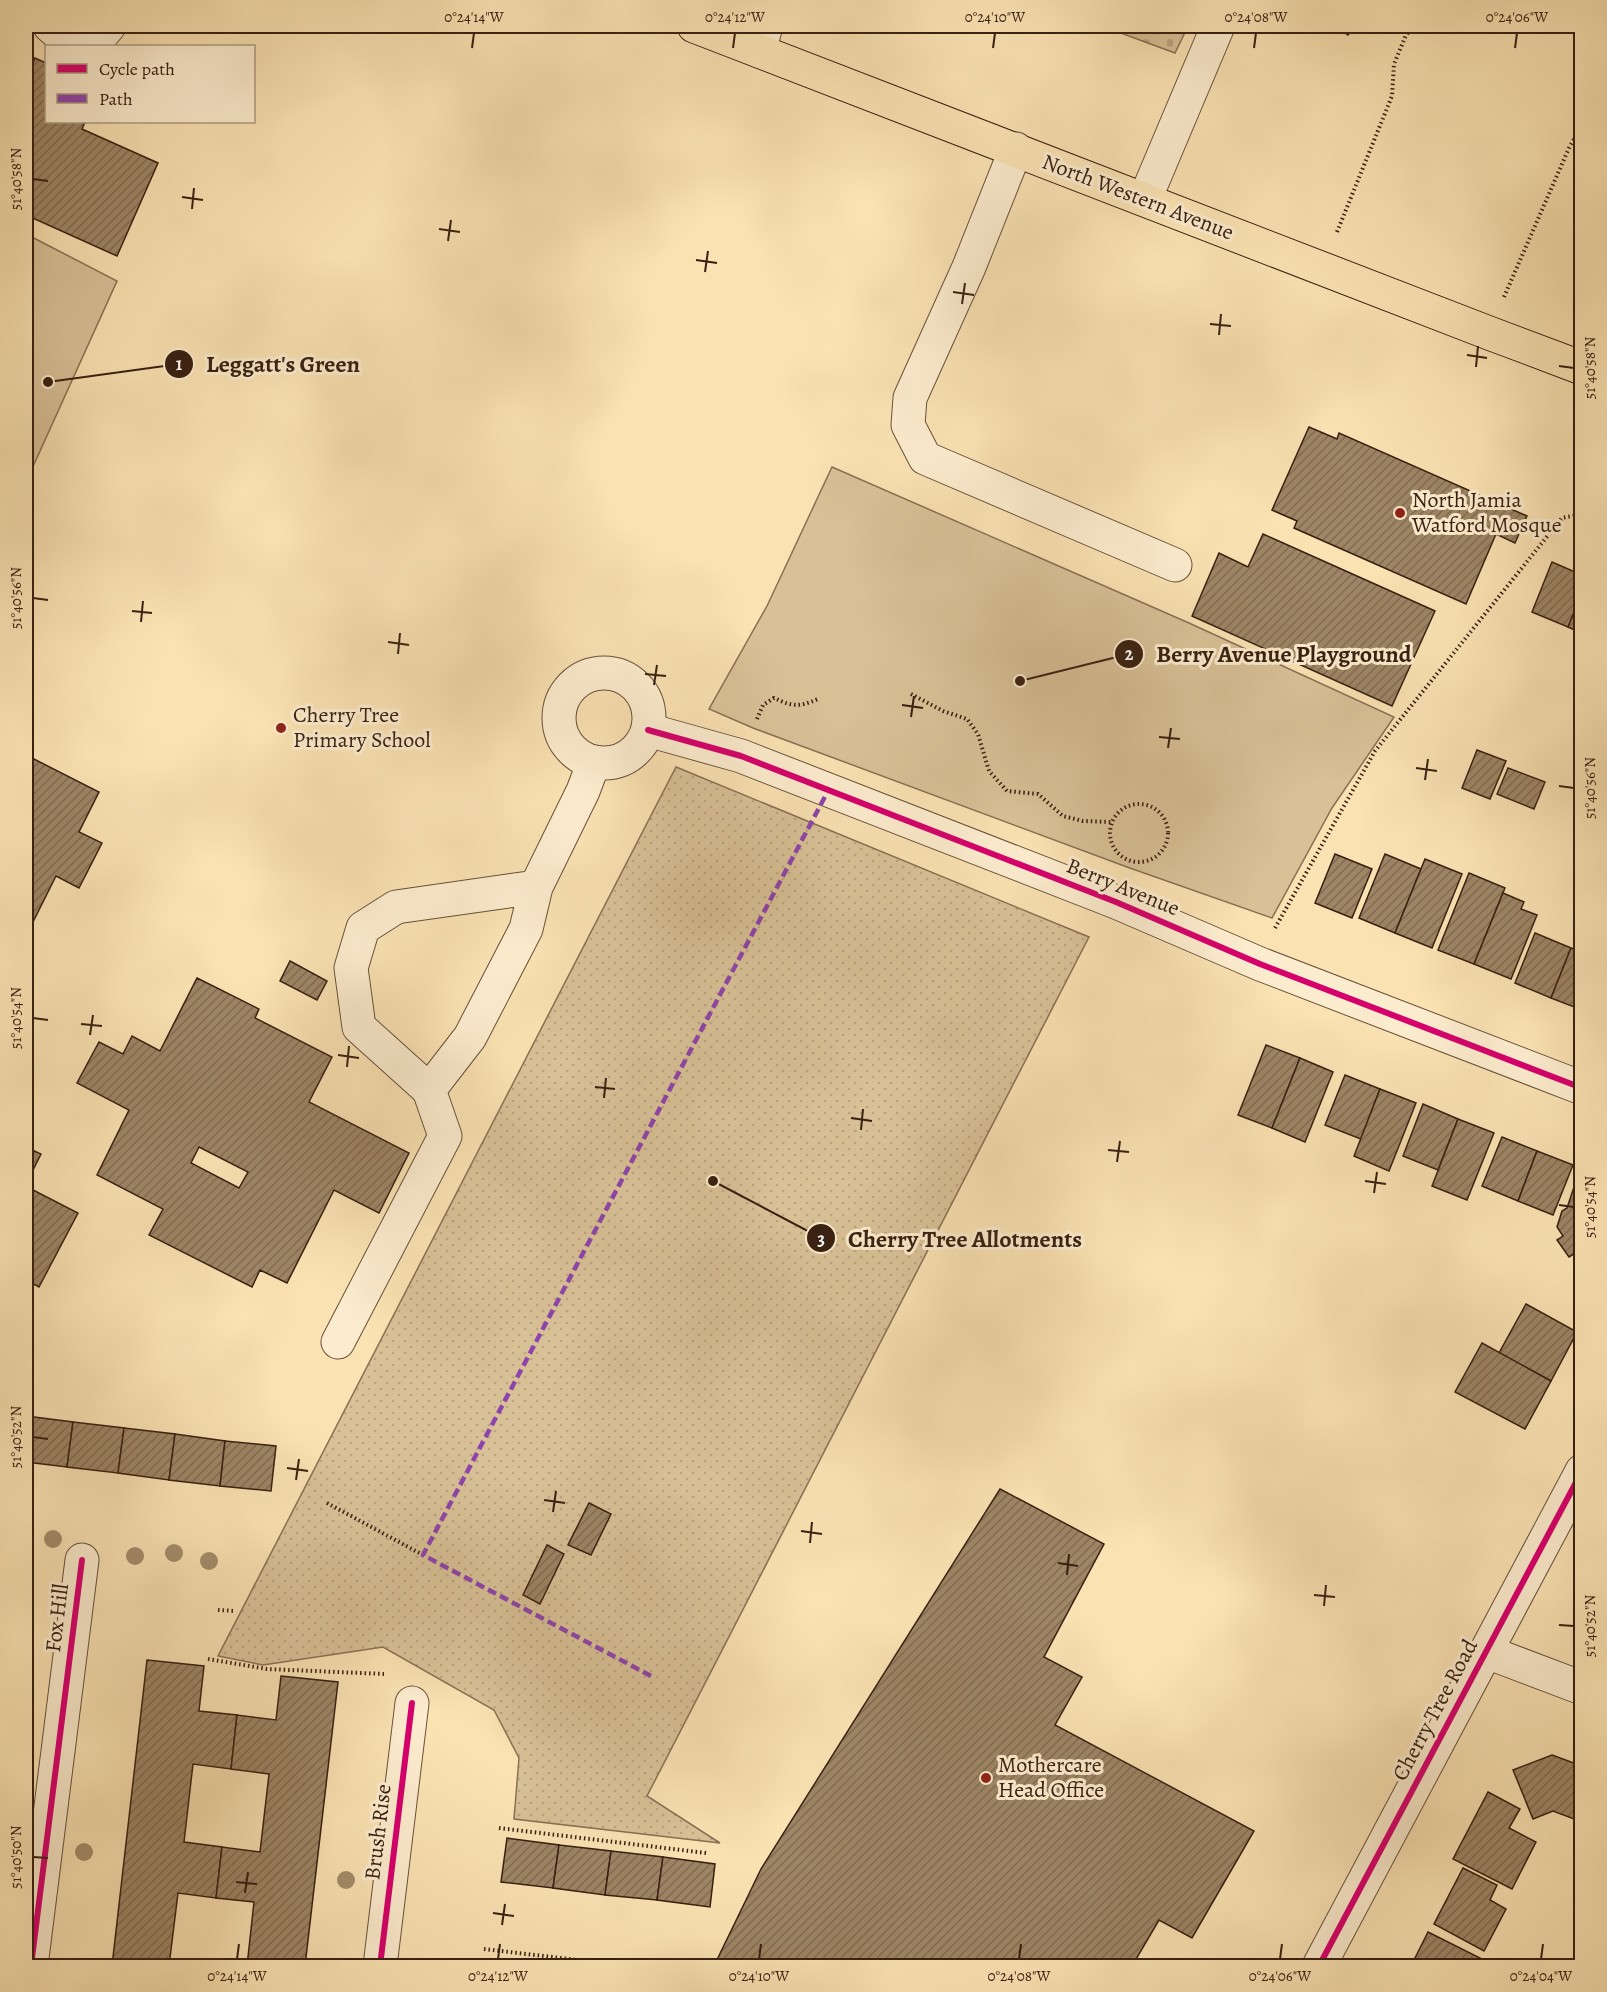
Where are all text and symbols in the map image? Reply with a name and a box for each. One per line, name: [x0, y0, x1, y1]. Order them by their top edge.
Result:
text: 0°24'14"W: [444, 7, 504, 27]
text: 0°24'12"W: [705, 7, 765, 27]
text: 0°24'10"W: [965, 7, 1025, 27]
text: 0°24'08"W: [1225, 7, 1287, 27]
text: 0°24'06"W: [1486, 7, 1548, 27]
legend: [45, 45, 255, 123]
text: Cycle path: [99, 57, 175, 81]
text: Path: [99, 87, 133, 111]
street label: North Western Avenue: [1038, 147, 1238, 247]
text: 51°40'58"N: [6, 148, 26, 210]
text: 51°40'58"N: [1580, 337, 1600, 399]
callout: Leggatt's Green: [164, 343, 372, 385]
text: Leggatt's Green: [206, 348, 361, 380]
text: 1: [176, 352, 183, 376]
place label: North Jamia Watford Mosque: [1411, 485, 1562, 540]
marker: North Jamia Watford Mosque: [1393, 506, 1407, 520]
text: 51°40'56"N: [6, 567, 26, 629]
callout: Berry Avenue Playground: [1114, 633, 1424, 675]
text: Berry Avenue Playground: [1156, 638, 1412, 670]
text: 2: [1125, 642, 1134, 666]
place label: Cherry Tree Primary School: [293, 700, 431, 755]
marker: Cherry Tree Primary School: [274, 721, 288, 735]
text: 51°40'56"N: [1580, 757, 1600, 819]
street label: Berry Avenue: [1062, 851, 1184, 923]
text: 51°40'54"N: [6, 987, 26, 1049]
text: 51°40'54"N: [1580, 1176, 1600, 1238]
callout: Cherry Tree Allotments: [806, 1217, 1094, 1259]
text: Cherry Tree Allotments: [848, 1223, 1082, 1255]
text: 3: [817, 1227, 825, 1251]
text: 51°40'52"N: [6, 1406, 26, 1468]
street label: Fox Hill: [38, 1582, 76, 1654]
text: 51°40'52"N: [1580, 1595, 1600, 1657]
street label: Cherry Tree Road: [1385, 1634, 1485, 1786]
place label: Mothercare Head Office: [998, 1750, 1104, 1805]
marker: Mothercare Head Office: [979, 1771, 993, 1785]
street label: Brush Rise: [357, 1782, 399, 1882]
text: 51°40'50"N: [6, 1825, 26, 1889]
text: 0°24'14"W: [207, 1966, 267, 1986]
text: 0°24'12"W: [468, 1966, 528, 1986]
text: 0°24'10"W: [729, 1966, 789, 1986]
text: 0°24'08"W: [988, 1966, 1050, 1986]
text: 0°24'06"W: [1249, 1966, 1311, 1986]
text: 0°24'04"W: [1510, 1966, 1572, 1986]

